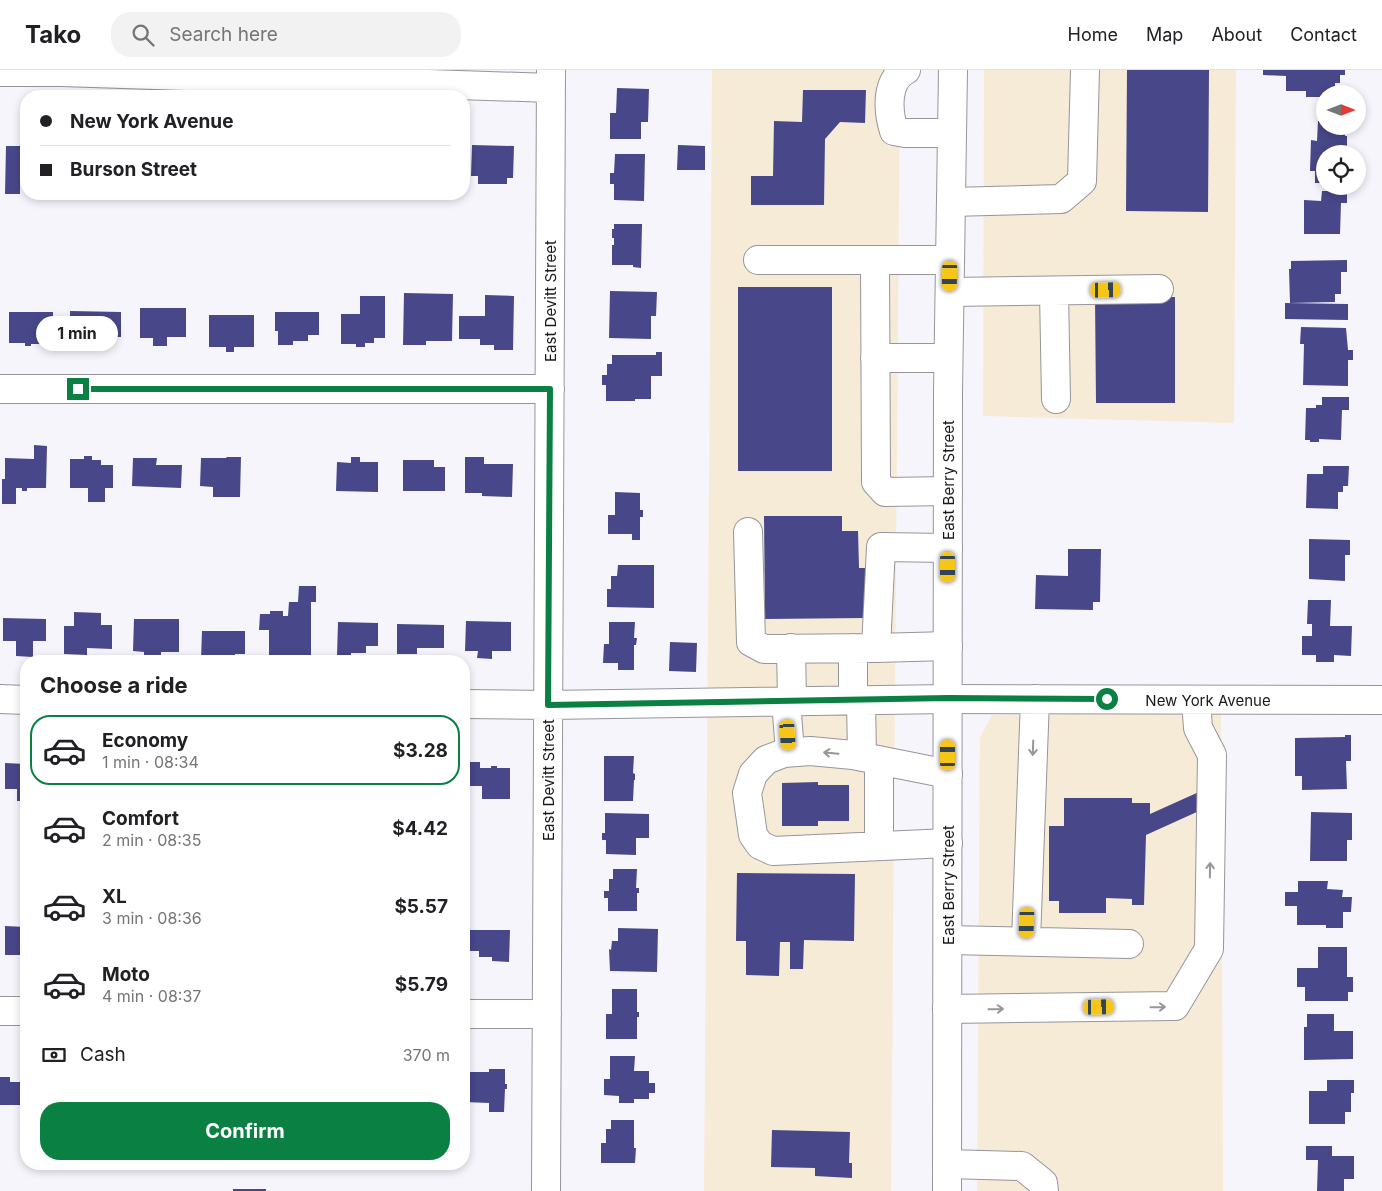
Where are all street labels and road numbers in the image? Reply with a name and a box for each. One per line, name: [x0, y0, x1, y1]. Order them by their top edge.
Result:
street label: East Devitt Street: [541, 240, 560, 362]
street label: East Berry Street: [939, 420, 958, 540]
street label: New York Avenue: [1145, 691, 1271, 710]
street label: East Devitt Street: [539, 719, 558, 841]
street label: East Berry Street: [939, 825, 958, 945]

